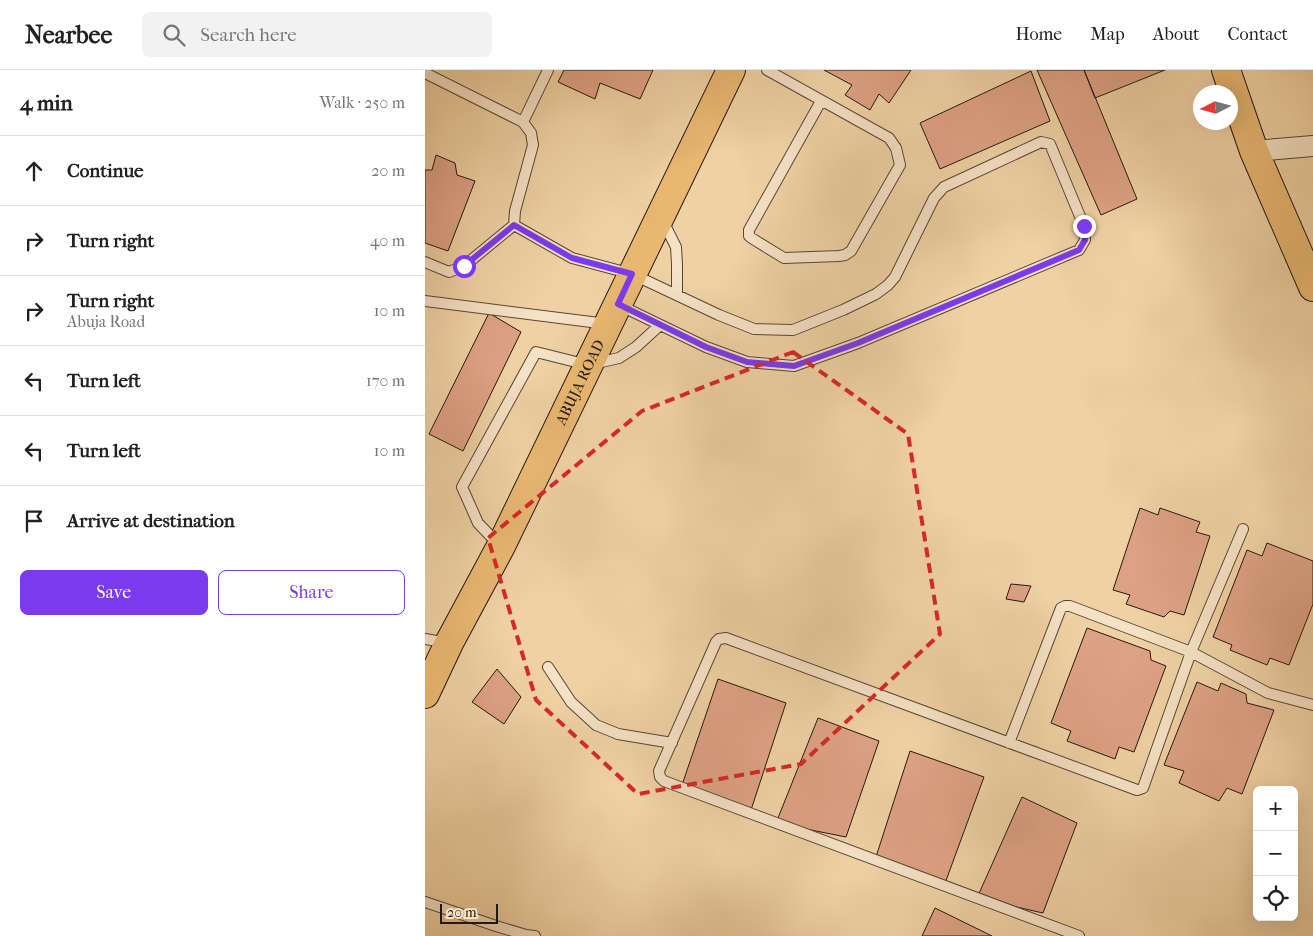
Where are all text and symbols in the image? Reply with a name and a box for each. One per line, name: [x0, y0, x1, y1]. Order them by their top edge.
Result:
search box: [142, 12, 492, 57]
text: Nearbee: [25, 21, 112, 49]
icon: search: [160, 21, 188, 49]
text: Search here: [200, 24, 297, 46]
text: Home: [1015, 24, 1062, 45]
text: Map: [1090, 24, 1125, 45]
text: About: [1153, 24, 1199, 45]
text: Contact: [1227, 24, 1288, 45]
north arrow: [1193, 85, 1238, 130]
text: 4 min: [20, 91, 73, 115]
text: Walk · 250 m: [320, 93, 405, 112]
icon: ahead: [20, 157, 48, 185]
text: Continue: [67, 160, 143, 182]
text: 20 m: [371, 161, 405, 180]
route end: [1073, 215, 1096, 238]
icon: right: [20, 227, 48, 255]
text: Turn right: [67, 230, 154, 252]
text: 40 m: [370, 231, 405, 250]
route start: [453, 255, 476, 278]
text: Turn right: [67, 290, 154, 312]
icon: right: [20, 297, 48, 325]
text: 10 m: [374, 301, 405, 320]
text: Abuja Road: [67, 312, 145, 331]
street label: ABUJA ROAD: [551, 337, 608, 429]
icon: left: [20, 367, 48, 395]
text: Turn left: [67, 370, 141, 392]
text: 170 m: [366, 371, 405, 390]
icon: left: [20, 437, 48, 465]
text: Turn left: [67, 440, 141, 462]
text: 10 m: [374, 441, 405, 460]
icon: arrive: [20, 507, 48, 535]
text: Arrive at destination: [67, 510, 235, 532]
button: Save: [20, 570, 208, 615]
button: Share: [218, 570, 405, 615]
map controls: [1253, 786, 1298, 921]
button: +: [1253, 786, 1298, 831]
button: −: [1253, 831, 1298, 876]
button: locate: [1253, 876, 1298, 921]
scale bar: [440, 901, 497, 924]
text: 20 m: [447, 904, 477, 921]

